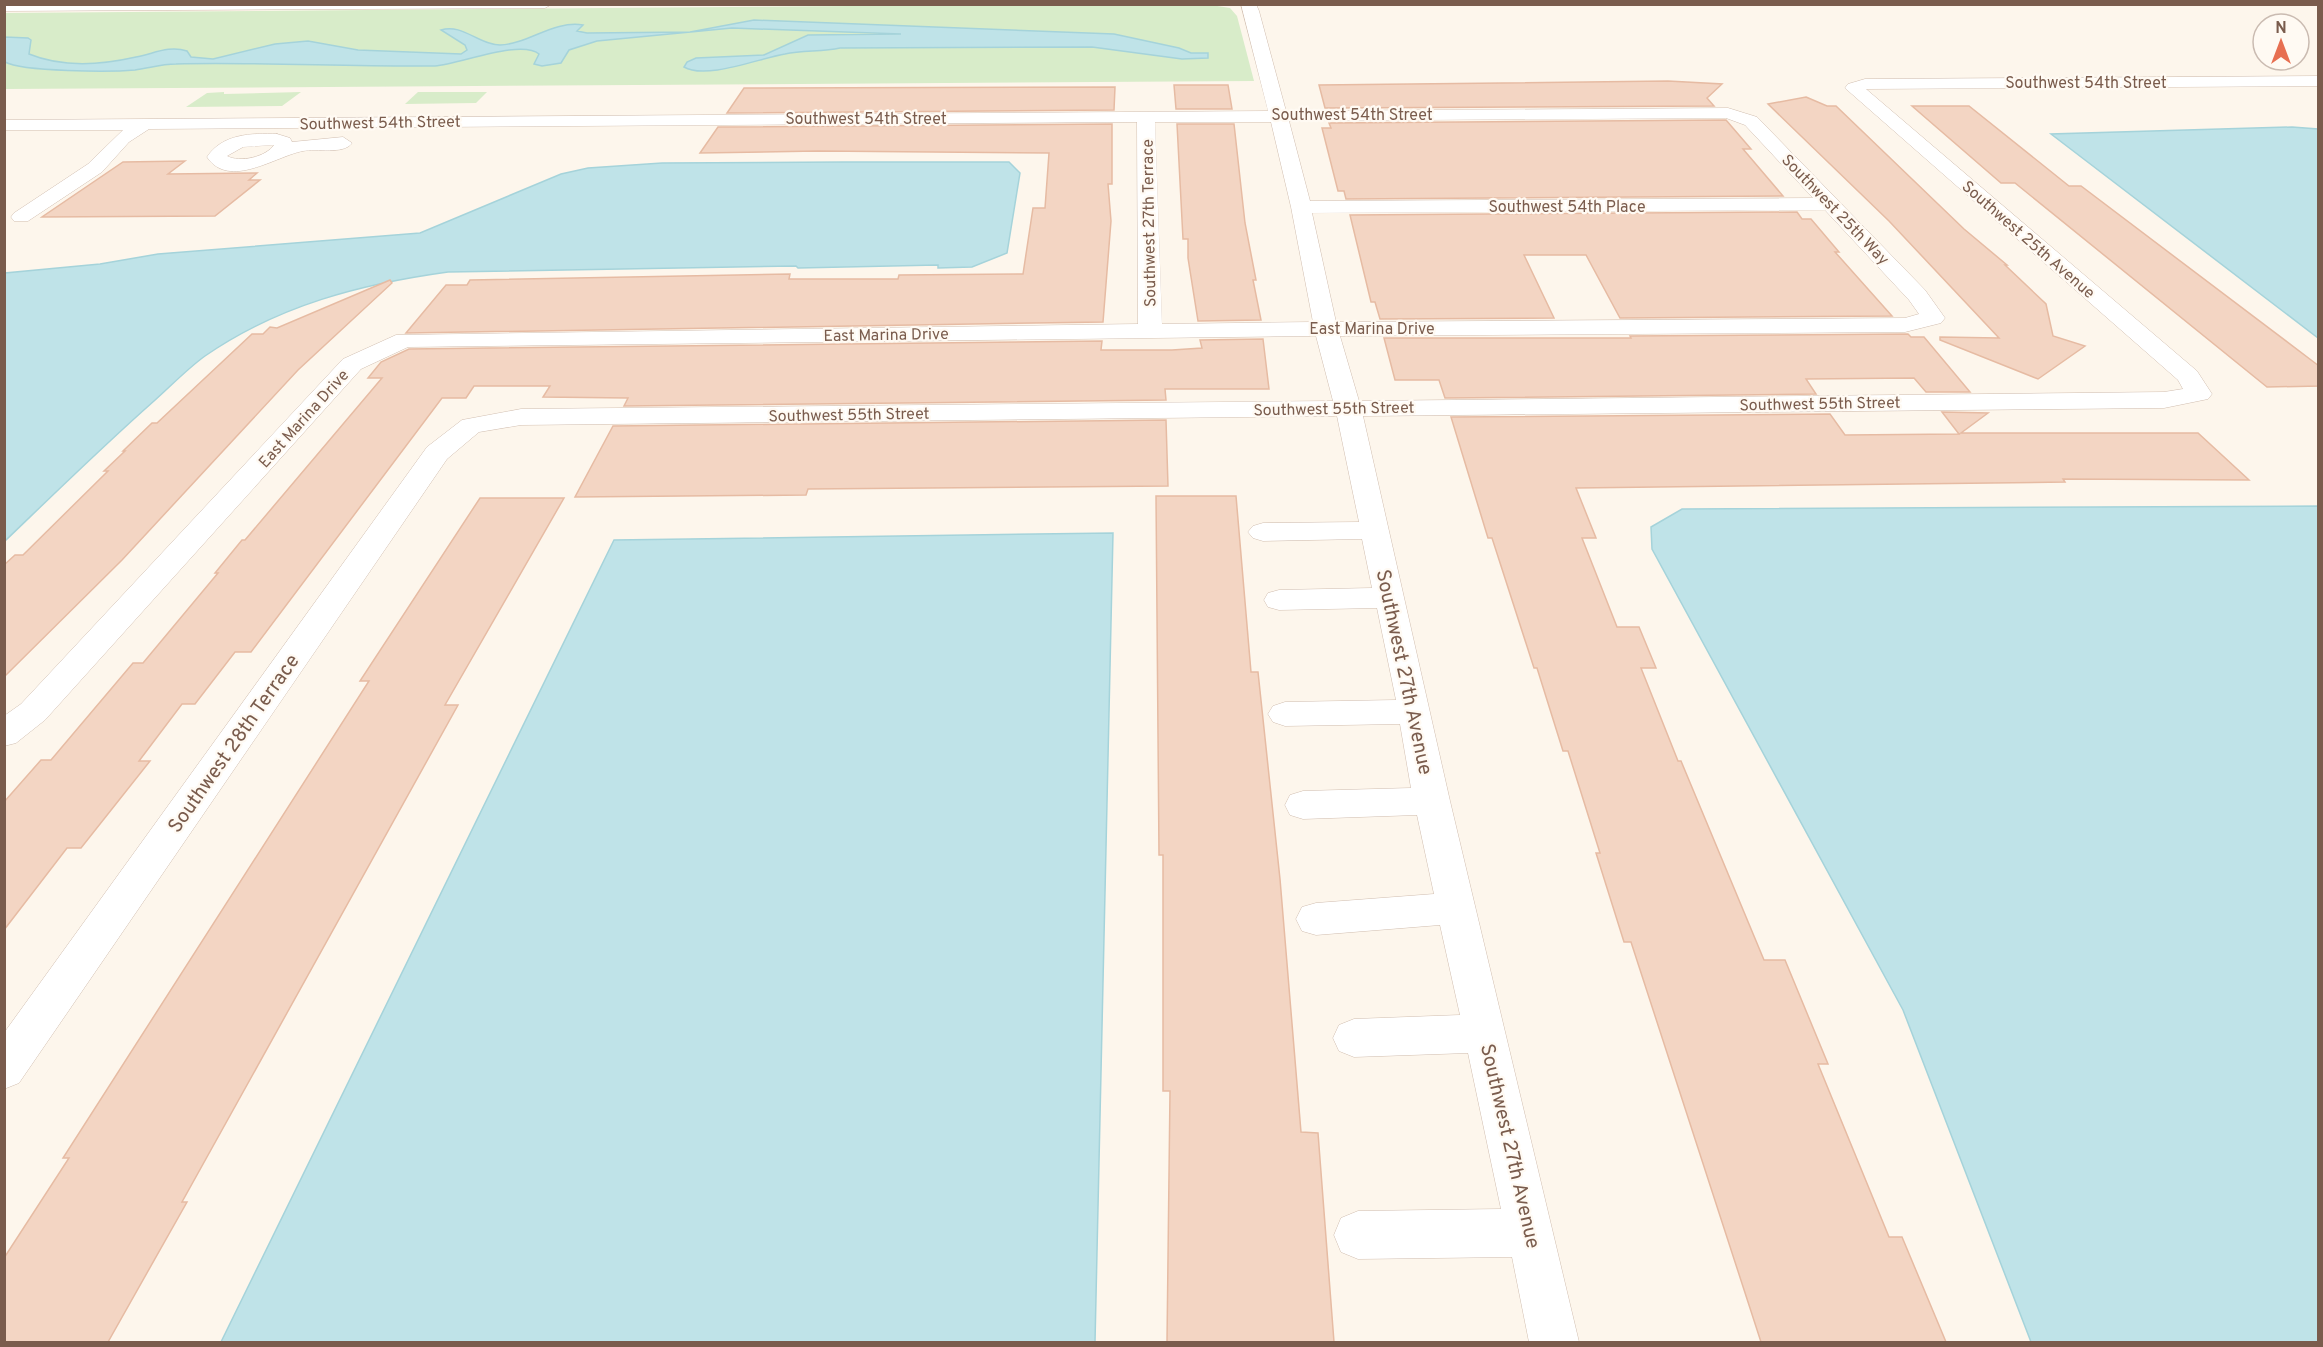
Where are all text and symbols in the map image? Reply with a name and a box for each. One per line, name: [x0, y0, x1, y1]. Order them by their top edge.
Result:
north arrow: [2251, 12, 2311, 72]
text: N: [2275, 19, 2287, 39]
street label: Southwest 54th Street: [2005, 74, 2167, 94]
street label: Southwest 54th Street: [1271, 106, 1433, 126]
street label: Southwest 54th Street: [785, 110, 947, 130]
street label: Southwest 54th Street: [299, 113, 461, 135]
street label: Southwest 27th Terrace: [1139, 139, 1161, 307]
street label: Southwest 25th Way: [1776, 151, 1893, 270]
street label: Southwest 25th Avenue: [1957, 177, 2098, 304]
street label: Southwest 54th Place: [1488, 198, 1646, 218]
street label: East Marina Drive: [1309, 320, 1435, 340]
street label: East Marina Drive: [823, 325, 949, 347]
street label: East Marina Drive: [255, 366, 354, 473]
street label: Southwest 55th Street: [1739, 394, 1901, 416]
street label: Southwest 55th Street: [1253, 399, 1415, 421]
street label: Southwest 55th Street: [768, 405, 930, 427]
street label: Southwest 27th Avenue: [1369, 567, 1438, 778]
street label: Southwest 28th Terrace: [163, 650, 306, 839]
street label: Southwest 27th Avenue: [1473, 1041, 1545, 1251]

